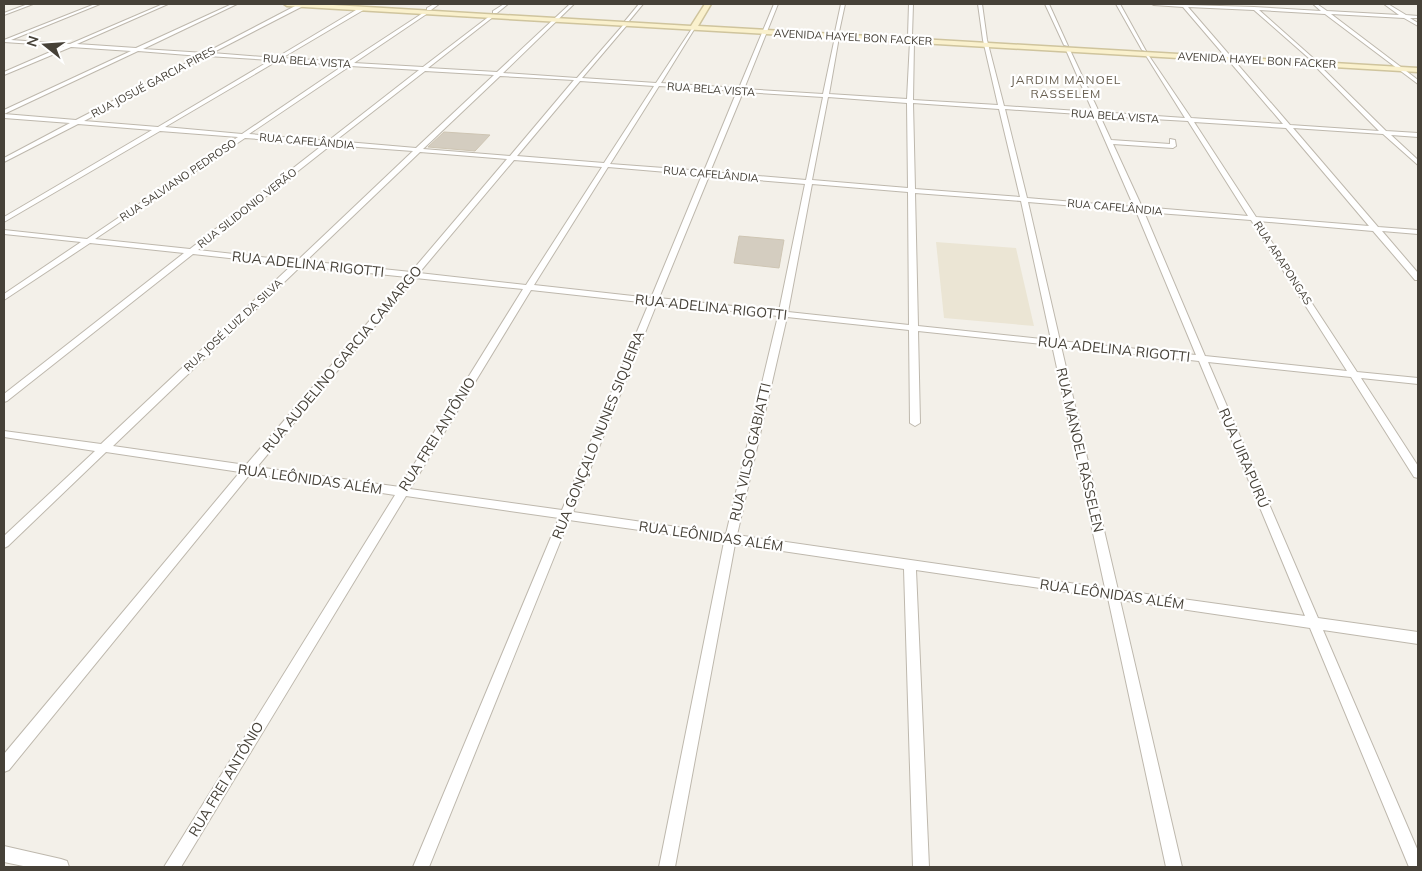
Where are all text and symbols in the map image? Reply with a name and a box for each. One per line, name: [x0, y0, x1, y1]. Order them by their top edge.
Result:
north arrow: [20, 20, 70, 70]
street label: AVENIDA HAYEL BON FACKER: [773, 26, 933, 48]
text: N: [22, 34, 43, 49]
street label: RUA JOSUÉ GARCIA PIRES: [88, 43, 218, 121]
street label: AVENIDA HAYEL BON FACKER: [1177, 49, 1337, 71]
street label: RUA BELA VISTA: [262, 51, 352, 71]
district label: JARDIM MANOEL RASSELEM: [1011, 72, 1121, 101]
street label: RUA BELA VISTA: [666, 79, 756, 99]
street label: RUA BELA VISTA: [1070, 106, 1160, 126]
street label: RUA CAFELÂNDIA: [259, 130, 355, 152]
street label: RUA SALVIANO PEDROSO: [117, 136, 239, 224]
street label: RUA CAFELÂNDIA: [663, 163, 759, 185]
street label: RUA SILIDONIO VERÃO: [194, 165, 300, 251]
street label: RUA CAFELÂNDIA: [1067, 196, 1163, 218]
street label: RUA ARAPONGAS: [1251, 219, 1315, 308]
street label: RUA ADELINA RIGOTTI: [231, 247, 385, 281]
street label: RUA AUDELINO GARCIA CAMARGO: [258, 262, 426, 456]
street label: RUA JOSÉ LUIZ DA SILVA: [181, 276, 285, 374]
street label: RUA ADELINA RIGOTTI: [634, 290, 788, 324]
street label: RUA GONÇALO NUNES SIQUEIRA: [548, 328, 648, 542]
street label: RUA ADELINA RIGOTTI: [1037, 332, 1191, 366]
street label: RUA MANOEL RASSELEN: [1052, 366, 1108, 534]
street label: RUA FREI ANTÔNIO: [395, 374, 479, 494]
street label: RUA VILSO GABIATTI: [725, 381, 775, 523]
street label: RUA UIRAPURÚ: [1215, 405, 1273, 511]
street label: RUA LEÔNIDAS ALÉM: [237, 460, 383, 498]
street label: RUA LEÔNIDAS ALÉM: [638, 517, 784, 555]
street label: RUA LEÔNIDAS ALÉM: [1039, 575, 1185, 613]
street label: RUA FREI ANTÔNIO: [185, 718, 267, 840]

